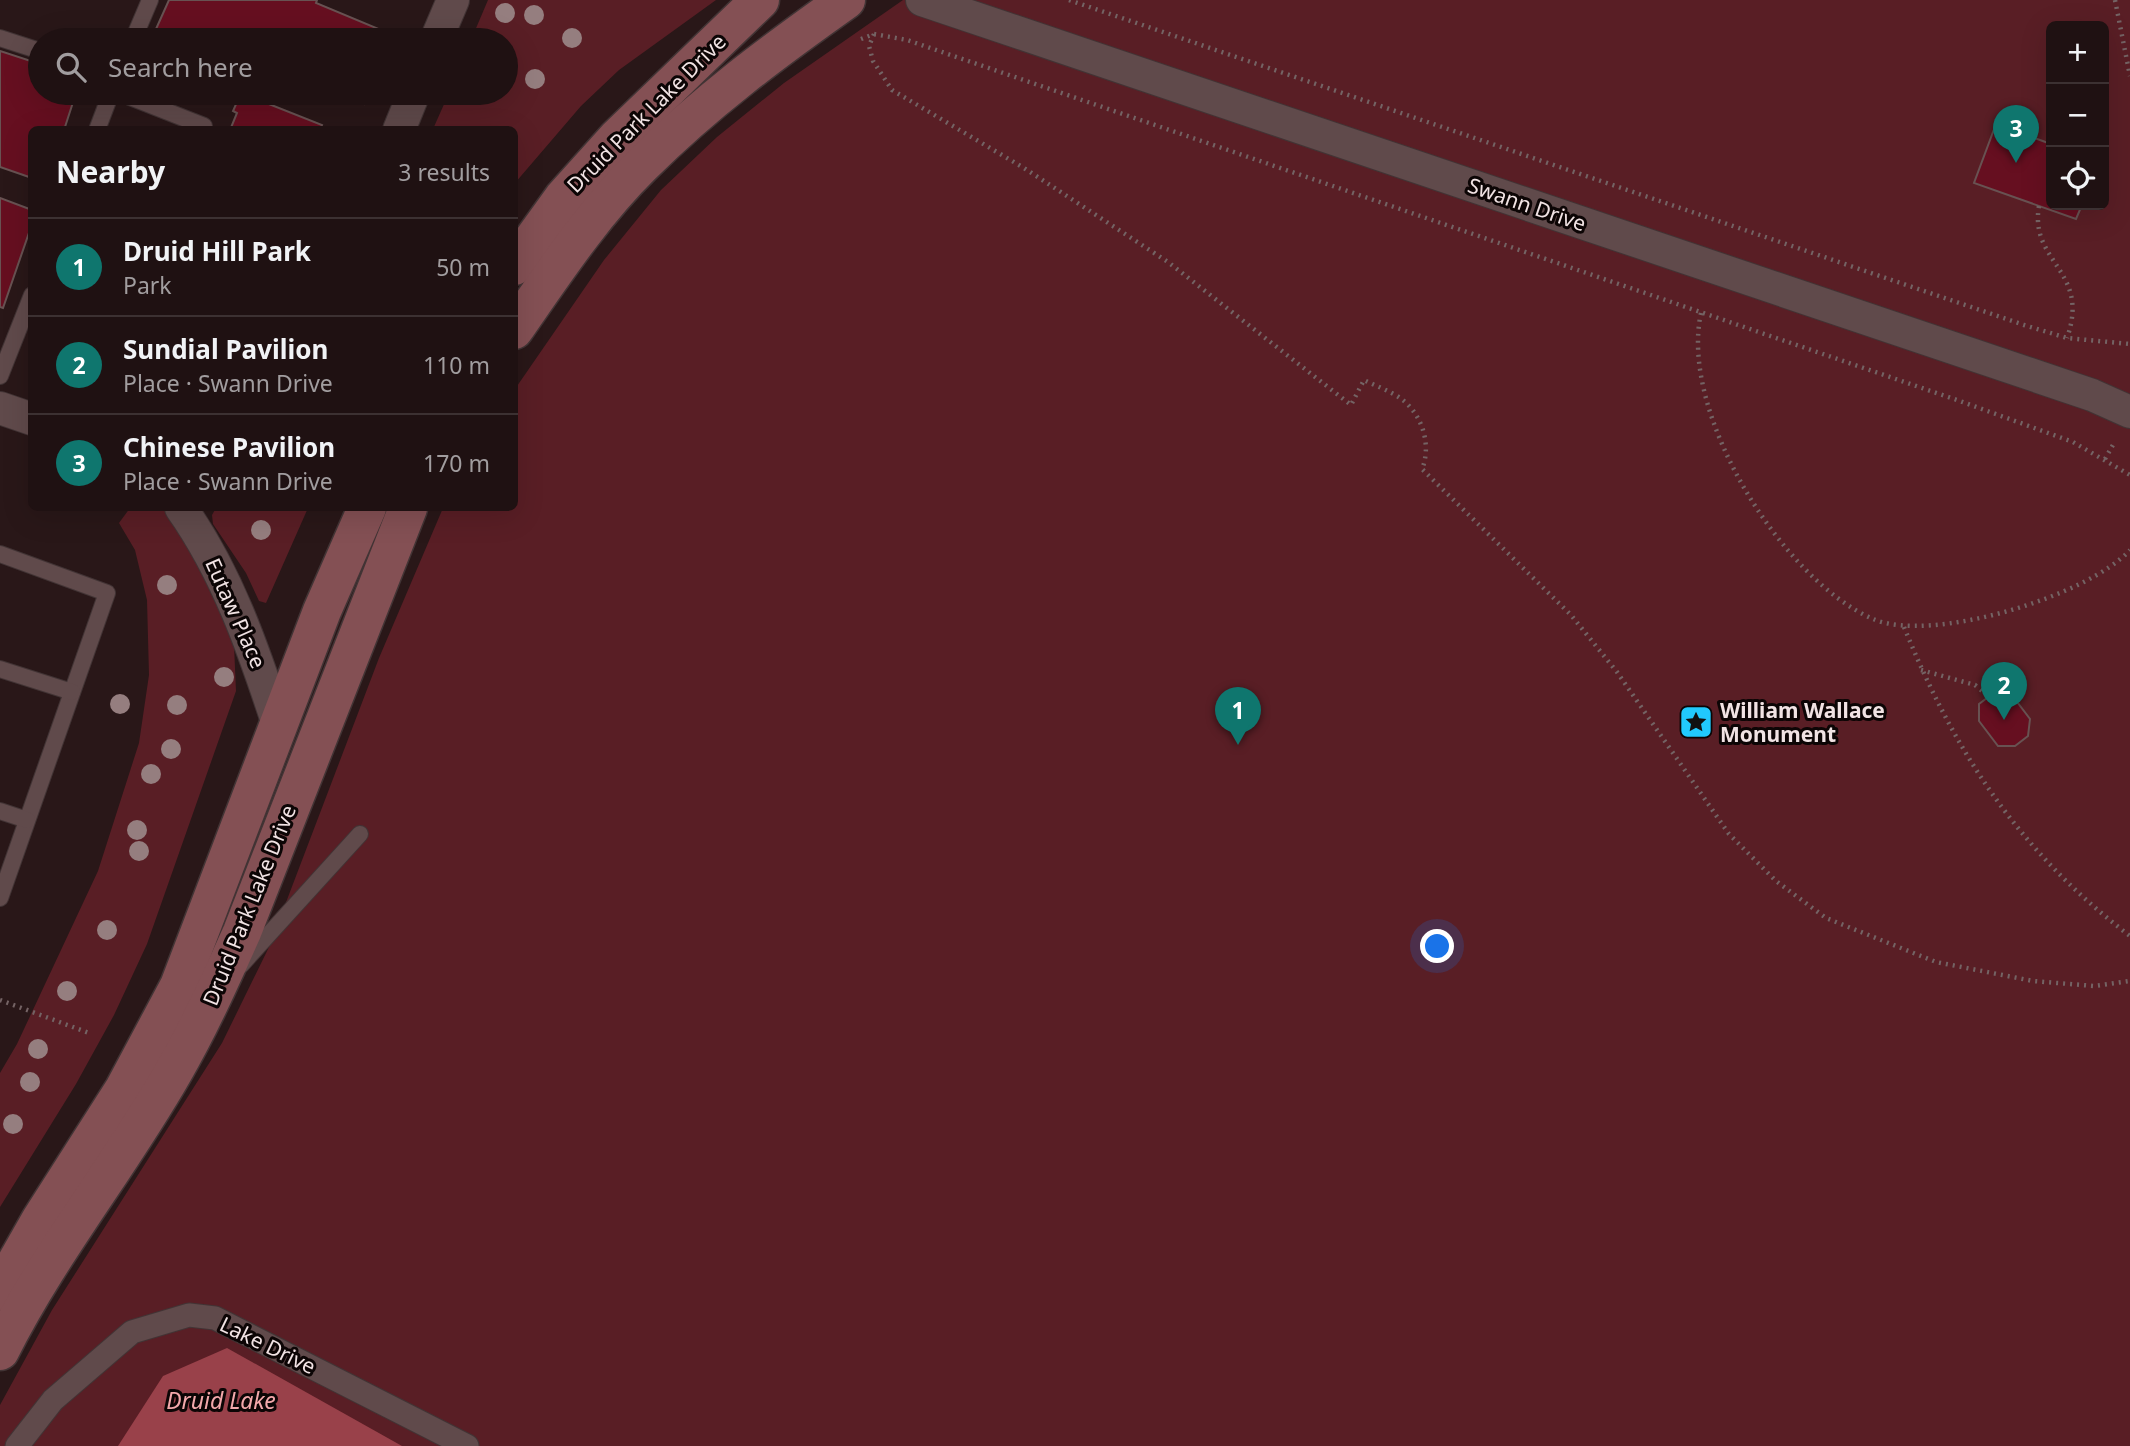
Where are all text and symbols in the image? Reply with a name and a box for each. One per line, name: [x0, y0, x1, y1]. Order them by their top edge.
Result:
map controls: [2046, 21, 2109, 210]
button: +: [2046, 21, 2109, 84]
street label: Druid Park Lake Drive: [560, 27, 732, 199]
search box: [28, 28, 518, 105]
icon: search: [52, 48, 90, 86]
text: Search here: [108, 49, 253, 85]
button: −: [2046, 84, 2109, 147]
pin: 3: [1993, 105, 2039, 163]
button: locate: [2046, 147, 2109, 210]
text: Nearby: [56, 151, 165, 192]
text: 3 results: [398, 156, 490, 188]
street label: Swann Drive: [1464, 171, 1590, 237]
text: Druid Hill Park: [123, 233, 311, 269]
text: 1: [72, 251, 86, 283]
text: 50 m: [436, 251, 490, 283]
text: Park: [123, 269, 172, 301]
text: Sundial Pavilion: [123, 331, 328, 367]
text: 2: [72, 349, 86, 381]
text: 110 m: [423, 349, 490, 381]
text: Place · Swann Drive: [123, 367, 333, 399]
text: Chinese Pavilion: [123, 429, 335, 465]
text: 3: [72, 447, 86, 479]
text: 170 m: [423, 447, 490, 479]
text: Place · Swann Drive: [123, 465, 333, 497]
street label: Eutaw Place: [199, 553, 273, 673]
pin: 2: [1981, 662, 2027, 720]
pin: 1: [1215, 687, 1261, 745]
place label: William Wallace Monument: [1720, 696, 1885, 748]
place icon: William Wallace Monument: [1677, 703, 1715, 741]
street label: Druid Park Lake Drive: [196, 801, 302, 1009]
your location: [1420, 929, 1454, 963]
street label: Lake Drive: [215, 1310, 321, 1380]
water label: Druid Lake: [166, 1384, 276, 1416]

